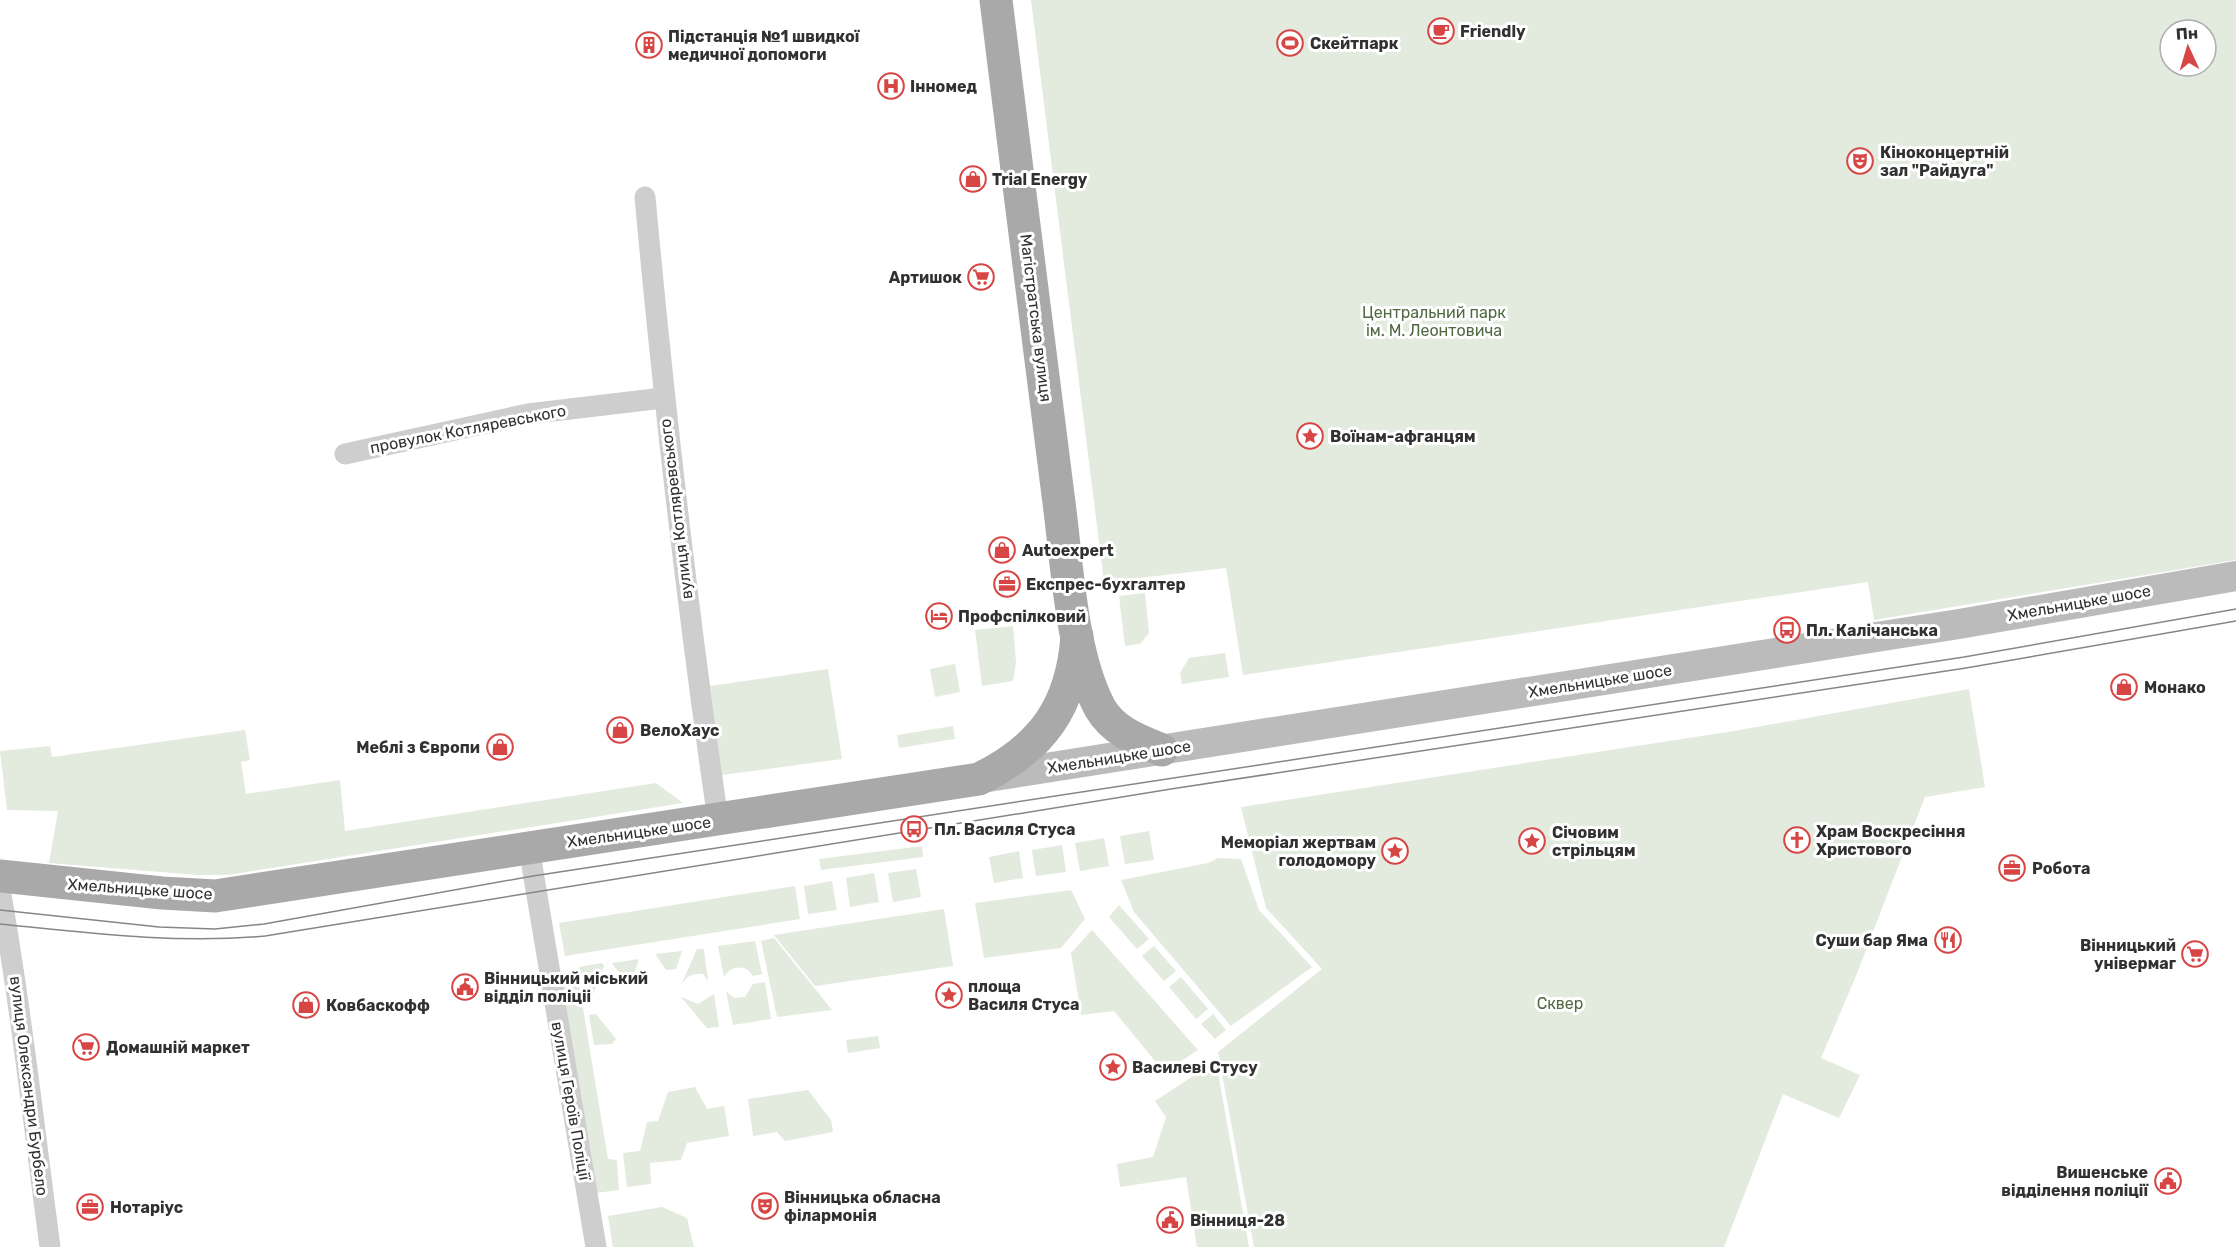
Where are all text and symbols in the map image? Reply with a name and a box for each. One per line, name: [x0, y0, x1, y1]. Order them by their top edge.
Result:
cafe icon: Friendly: [1426, 16, 1456, 46]
north arrow: [2158, 18, 2218, 78]
place label: Friendly: [1460, 22, 1526, 41]
text: Пн: [2175, 23, 2199, 44]
place label: Підстанція №1 швидкої медичної допомоги: [668, 27, 861, 64]
sports icon: Скейтпарк: [1275, 28, 1305, 58]
building icon: Підстанція №1 швидкої медичної допомоги: [634, 30, 664, 60]
place label: Скейтпарк: [1310, 34, 1399, 53]
hospital icon: Інномед: [876, 71, 906, 101]
place label: Інномед: [910, 77, 977, 96]
place label: Кіноконцертній зал "Райдуга": [1880, 143, 2009, 180]
theatre icon: Кіноконцертній зал "Райдуга": [1845, 146, 1875, 176]
shop icon: Trial Energy: [958, 164, 988, 194]
place label: Trial Energy: [992, 170, 1088, 189]
street label: Магістратська вулиця: [1016, 233, 1056, 403]
supermarket icon: Артишок: [966, 262, 996, 292]
place label: Артишок: [889, 268, 962, 287]
park label: Центральний парк ім. М. Леонтовича: [1362, 303, 1506, 340]
street label: провулок Котляревського: [368, 401, 568, 457]
street label: вулиця Котляревського: [656, 418, 696, 600]
place icon: Воїнам-афганцям: [1295, 421, 1325, 451]
place label: Воїнам-афганцям: [1330, 427, 1476, 446]
shop icon: Autoexpert: [987, 535, 1017, 565]
place label: Autoexpert: [1022, 541, 1114, 560]
office icon: Експрес-бухгалтер: [992, 569, 1022, 599]
place label: Експрес-бухгалтер: [1026, 575, 1186, 594]
street label: Хмельницьке шосе: [2006, 581, 2152, 625]
hotel icon: Профспілковий: [924, 601, 954, 631]
place label: Профспілковий: [958, 607, 1086, 626]
bus stop icon: Пл. Калічанська: [1772, 615, 1802, 645]
place label: Пл. Калічанська: [1806, 621, 1938, 640]
street label: Хмельницьке шосе: [1527, 660, 1673, 702]
shop icon: Монако: [2109, 672, 2139, 702]
place label: Монако: [2144, 678, 2206, 697]
shop icon: ВелоХаус: [605, 715, 635, 745]
place label: ВелоХаус: [640, 721, 720, 740]
shop icon: Меблі з Європи: [485, 732, 515, 762]
street label: Хмельницьке шосе: [1046, 736, 1192, 778]
place label: Меблі з Європи: [356, 738, 480, 757]
street label: Хмельницьке шосе: [566, 812, 712, 852]
bus stop icon: Пл. Василя Стуса: [899, 814, 929, 844]
place label: Пл. Василя Стуса: [934, 820, 1075, 839]
place label: Храм Воскресіння Христового: [1816, 822, 1965, 859]
place label: Січовим стрільцям: [1552, 823, 1636, 860]
church icon: Храм Воскресіння Христового: [1782, 825, 1812, 855]
place icon: Січовим стрільцям: [1517, 826, 1547, 856]
place label: Меморіал жертвам голодомору: [1221, 833, 1376, 870]
place icon: Меморіал жертвам голодомору: [1380, 836, 1410, 866]
office icon: Робота: [1997, 853, 2027, 883]
place label: Робота: [2032, 859, 2090, 878]
street label: Хмельницьке шосе: [67, 874, 213, 904]
restaurant icon: Суши бар Яма: [1933, 925, 1963, 955]
place label: Суши бар Яма: [1815, 931, 1928, 950]
place label: Вінницький універмаг: [2080, 936, 2177, 973]
supermarket icon: Вінницький універмаг: [2180, 939, 2210, 969]
place label: Вінницький міський відділ поліціі: [484, 969, 648, 1006]
public building icon: Вінницький міський відділ поліціі: [450, 972, 480, 1002]
street label: вулиця Олександри Бурбело: [6, 975, 52, 1197]
place label: площа Василя Стуса: [968, 977, 1079, 1014]
place icon: площа Василя Стуса: [934, 980, 964, 1010]
shop icon: Ковбаскофф: [291, 990, 321, 1020]
park label: Сквер: [1537, 994, 1583, 1013]
place label: Ковбаскофф: [326, 996, 430, 1015]
street label: вулиця Героїв Поліції: [548, 1020, 595, 1183]
supermarket icon: Домашній маркет: [71, 1032, 101, 1062]
place label: Домашній маркет: [106, 1038, 250, 1057]
place icon: Василеві Стусу: [1098, 1052, 1128, 1082]
place label: Василеві Стусу: [1132, 1058, 1258, 1077]
place label: Вишенське відділення поліції: [2001, 1163, 2149, 1200]
public building icon: Вишенське відділення поліції: [2153, 1166, 2183, 1196]
place label: Вінницька обласна філармонія: [784, 1188, 941, 1225]
theatre icon: Вінницька обласна філармонія: [750, 1191, 780, 1221]
office icon: Нотаріус: [75, 1192, 105, 1222]
place label: Нотаріус: [110, 1198, 183, 1217]
public building icon: Вінниця-28: [1155, 1205, 1185, 1235]
place label: Вінниця-28: [1190, 1211, 1285, 1230]

